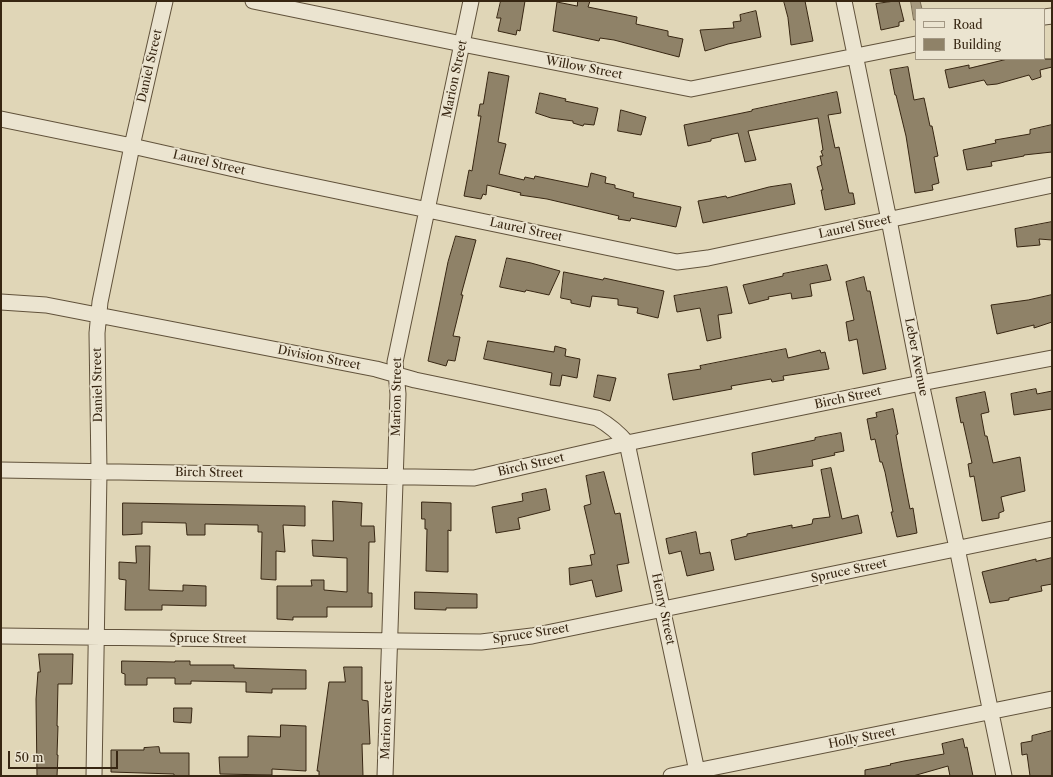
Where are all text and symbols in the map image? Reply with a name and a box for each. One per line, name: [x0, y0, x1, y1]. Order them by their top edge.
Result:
legend: [915, 8, 1045, 60]
text: Road: [953, 17, 983, 32]
street label: Daniel Street: [135, 28, 165, 104]
text: Building: [953, 37, 1001, 52]
street label: Marion Street: [440, 39, 470, 119]
street label: Willow Street: [544, 53, 624, 83]
street label: Laurel Street: [171, 148, 247, 178]
street label: Laurel Street: [817, 212, 893, 242]
street label: Laurel Street: [488, 215, 564, 245]
street label: Leber Avenue: [901, 317, 931, 397]
street label: Division Street: [276, 343, 362, 373]
street label: Daniel Street: [90, 348, 106, 422]
street label: Marion Street: [389, 357, 405, 437]
street label: Birch Street: [813, 384, 883, 412]
street label: Birch Street: [496, 450, 566, 480]
street label: Birch Street: [175, 465, 243, 481]
street label: Spruce Street: [810, 556, 888, 586]
street label: Henry Street: [648, 572, 678, 646]
street label: Spruce Street: [492, 621, 570, 647]
street label: Spruce Street: [169, 631, 247, 647]
street label: Marion Street: [378, 680, 396, 760]
street label: Holly Street: [827, 724, 897, 752]
scale bar: [10, 743, 120, 769]
text: 50 m: [15, 750, 44, 765]

